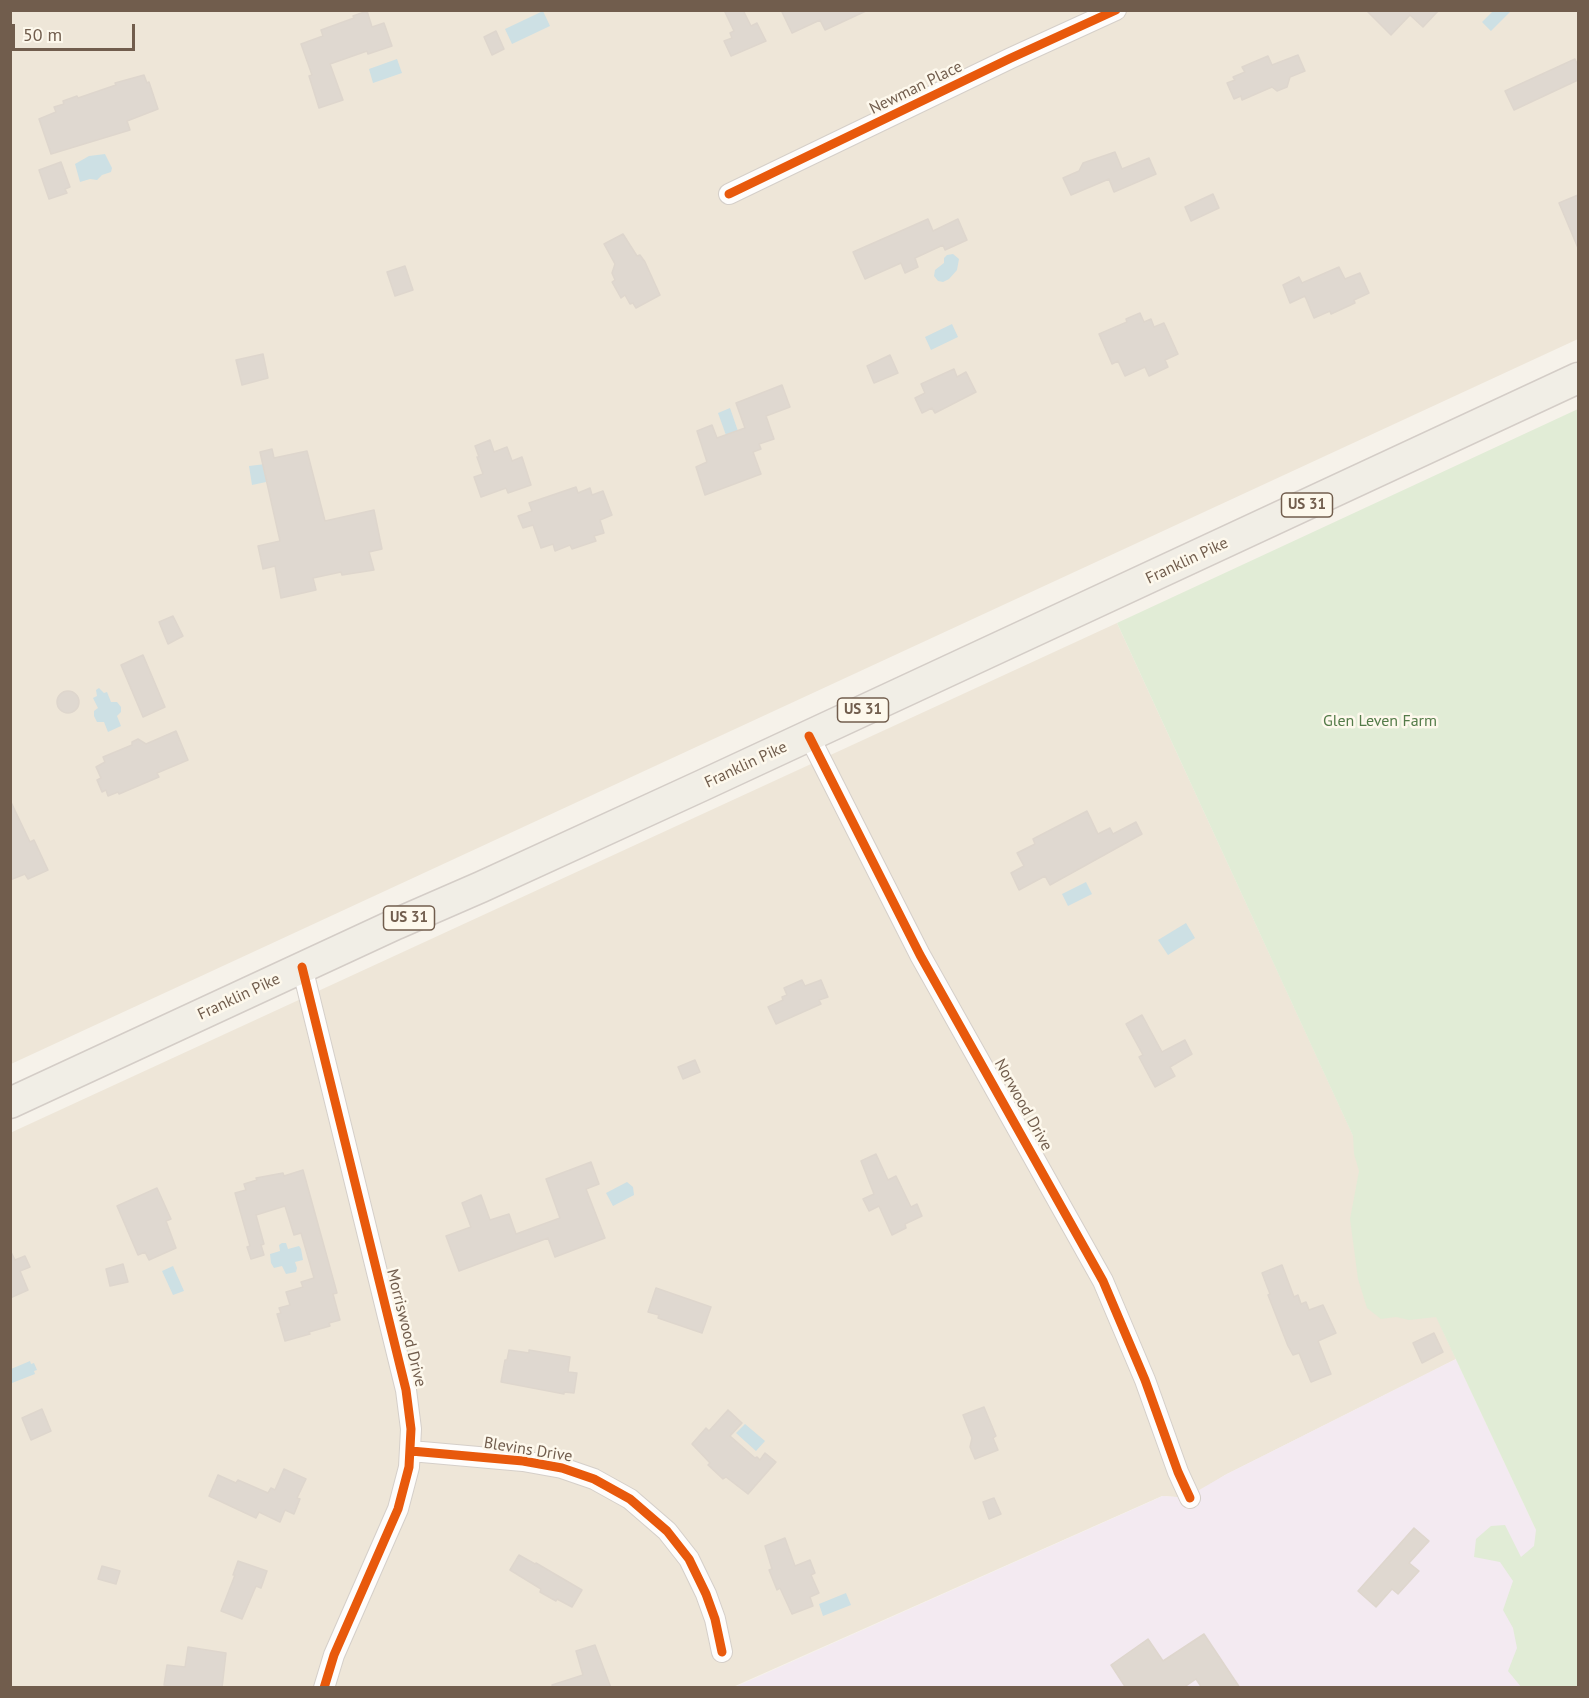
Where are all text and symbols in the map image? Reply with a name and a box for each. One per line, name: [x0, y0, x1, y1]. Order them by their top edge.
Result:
scale bar: [15, 12, 138, 50]
text: 50 m: [23, 23, 62, 46]
street label: Newman Place: [866, 57, 966, 119]
road number: US 31: [1282, 493, 1332, 517]
street label: Franklin Pike: [1143, 534, 1231, 588]
road number: US 31: [838, 698, 888, 722]
park label: Glen Leven Farm: [1323, 711, 1437, 731]
street label: Franklin Pike: [702, 738, 790, 792]
road number: US 31: [384, 906, 434, 930]
street label: Franklin Pike: [195, 970, 283, 1024]
street label: Norwood Drive: [990, 1056, 1056, 1154]
street label: Morriswood Drive: [382, 1267, 430, 1389]
street label: Blevins Drive: [482, 1434, 574, 1466]

